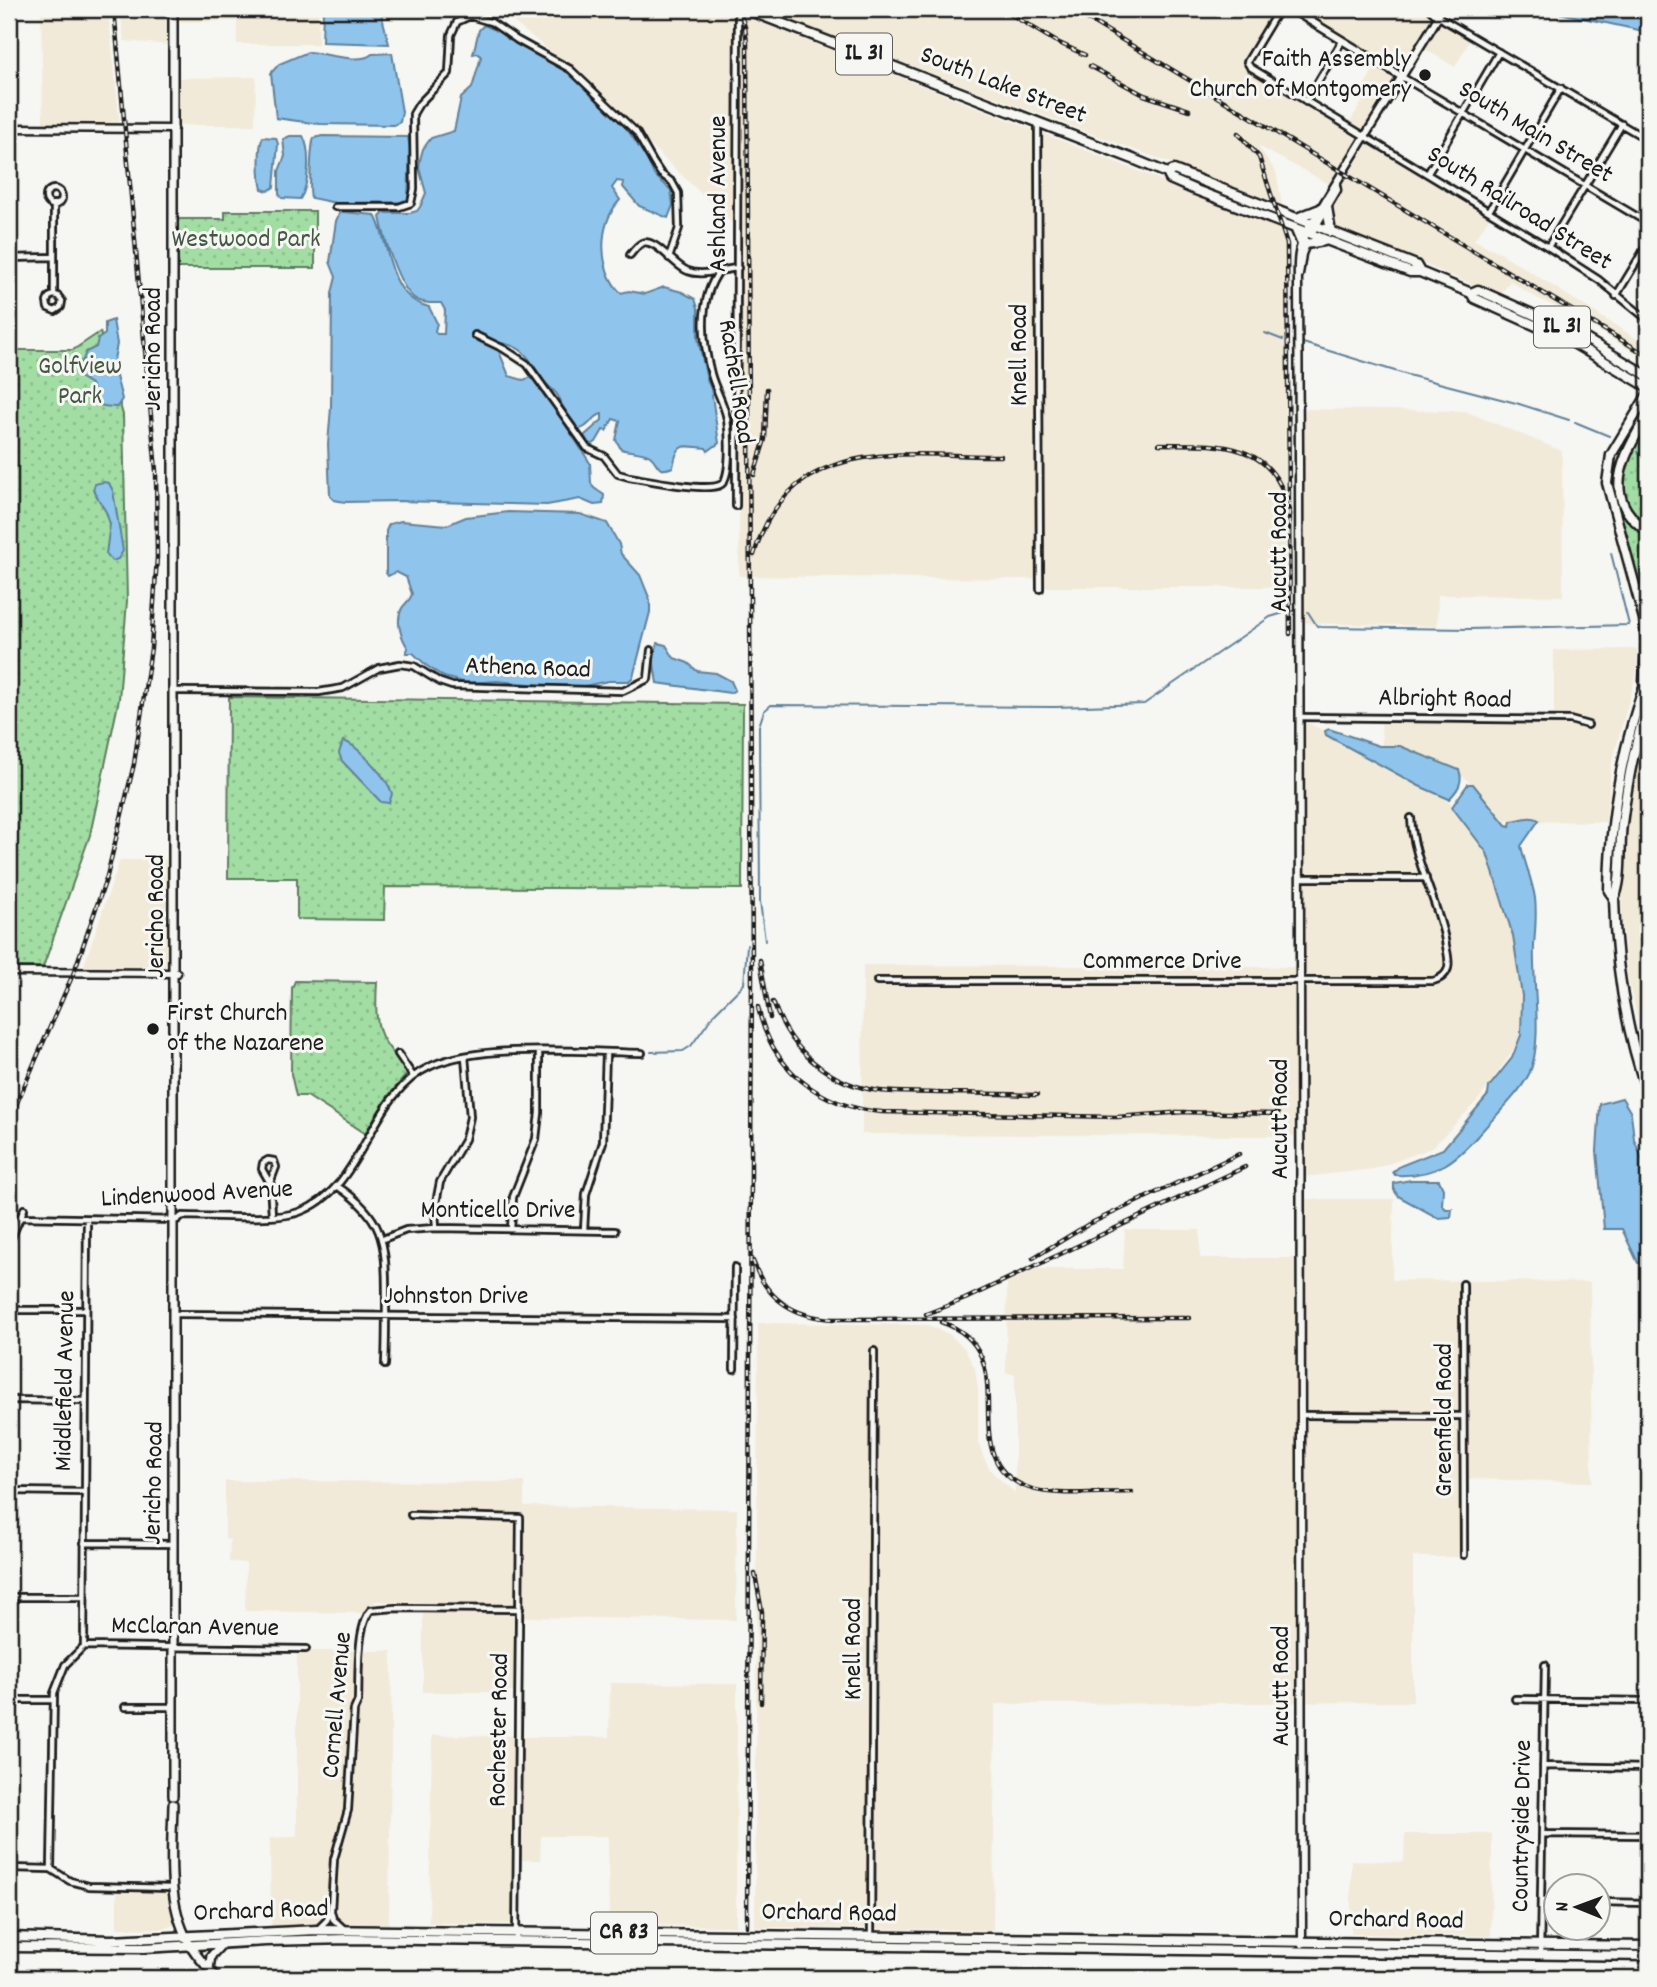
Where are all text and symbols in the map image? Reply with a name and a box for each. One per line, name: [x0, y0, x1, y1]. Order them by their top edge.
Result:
road number: IL 31: [836, 34, 892, 74]
street label: South Lake Street: [914, 37, 1092, 135]
place label: Faith Assembly Church of Montgomery: [1190, 42, 1411, 109]
marker: Faith Assembly Church of Montgomery: [1417, 67, 1433, 83]
street label: South Main Street: [1450, 72, 1620, 194]
street label: Ashland Avenue: [701, 116, 738, 272]
street label: South Railroad Street: [1419, 137, 1619, 281]
park label: Westwood Park: [171, 222, 321, 259]
street label: Jericho Road: [136, 287, 173, 411]
street label: Knell Road: [1002, 304, 1039, 406]
road number: IL 31: [1534, 306, 1590, 348]
street label: Rachell Road: [707, 317, 763, 447]
park label: Golfview Park: [38, 349, 122, 416]
street label: Aucutt Road: [1262, 492, 1299, 612]
street label: Athena Road: [464, 648, 592, 690]
street label: Albright Road: [1378, 680, 1512, 720]
street label: Jericho Road: [139, 854, 176, 978]
street label: Commerce Drive: [1082, 944, 1242, 981]
place label: First Church of the Nazarene: [167, 996, 324, 1063]
marker: First Church of the Nazarene: [145, 1021, 161, 1037]
street label: Aucutt Road: [1263, 1059, 1300, 1179]
street label: Lindenwood Avenue: [100, 1171, 294, 1219]
street label: Monticello Drive: [420, 1193, 576, 1230]
street label: Johnston Drive: [383, 1279, 529, 1316]
street label: Middlefield Avenue: [46, 1290, 86, 1472]
street label: Greenfield Road: [1427, 1343, 1464, 1497]
street label: Jericho Road: [135, 1421, 175, 1545]
street label: Knell Road: [836, 1598, 873, 1700]
street label: McClaran Avenue: [111, 1608, 279, 1648]
street label: Aucutt Road: [1264, 1626, 1301, 1746]
street label: Cornell Avenue: [313, 1630, 363, 1780]
street label: Rochester Road: [480, 1653, 520, 1807]
street label: Countryside Drive: [1503, 1739, 1543, 1913]
north arrow: [1542, 1871, 1612, 1941]
street label: Orchard Road: [193, 1891, 329, 1933]
street label: Orchard Road: [761, 1894, 897, 1934]
street label: Orchard Road: [1328, 1901, 1464, 1941]
text: N: [1550, 1902, 1577, 1912]
road number: CR 83: [591, 1912, 657, 1954]

